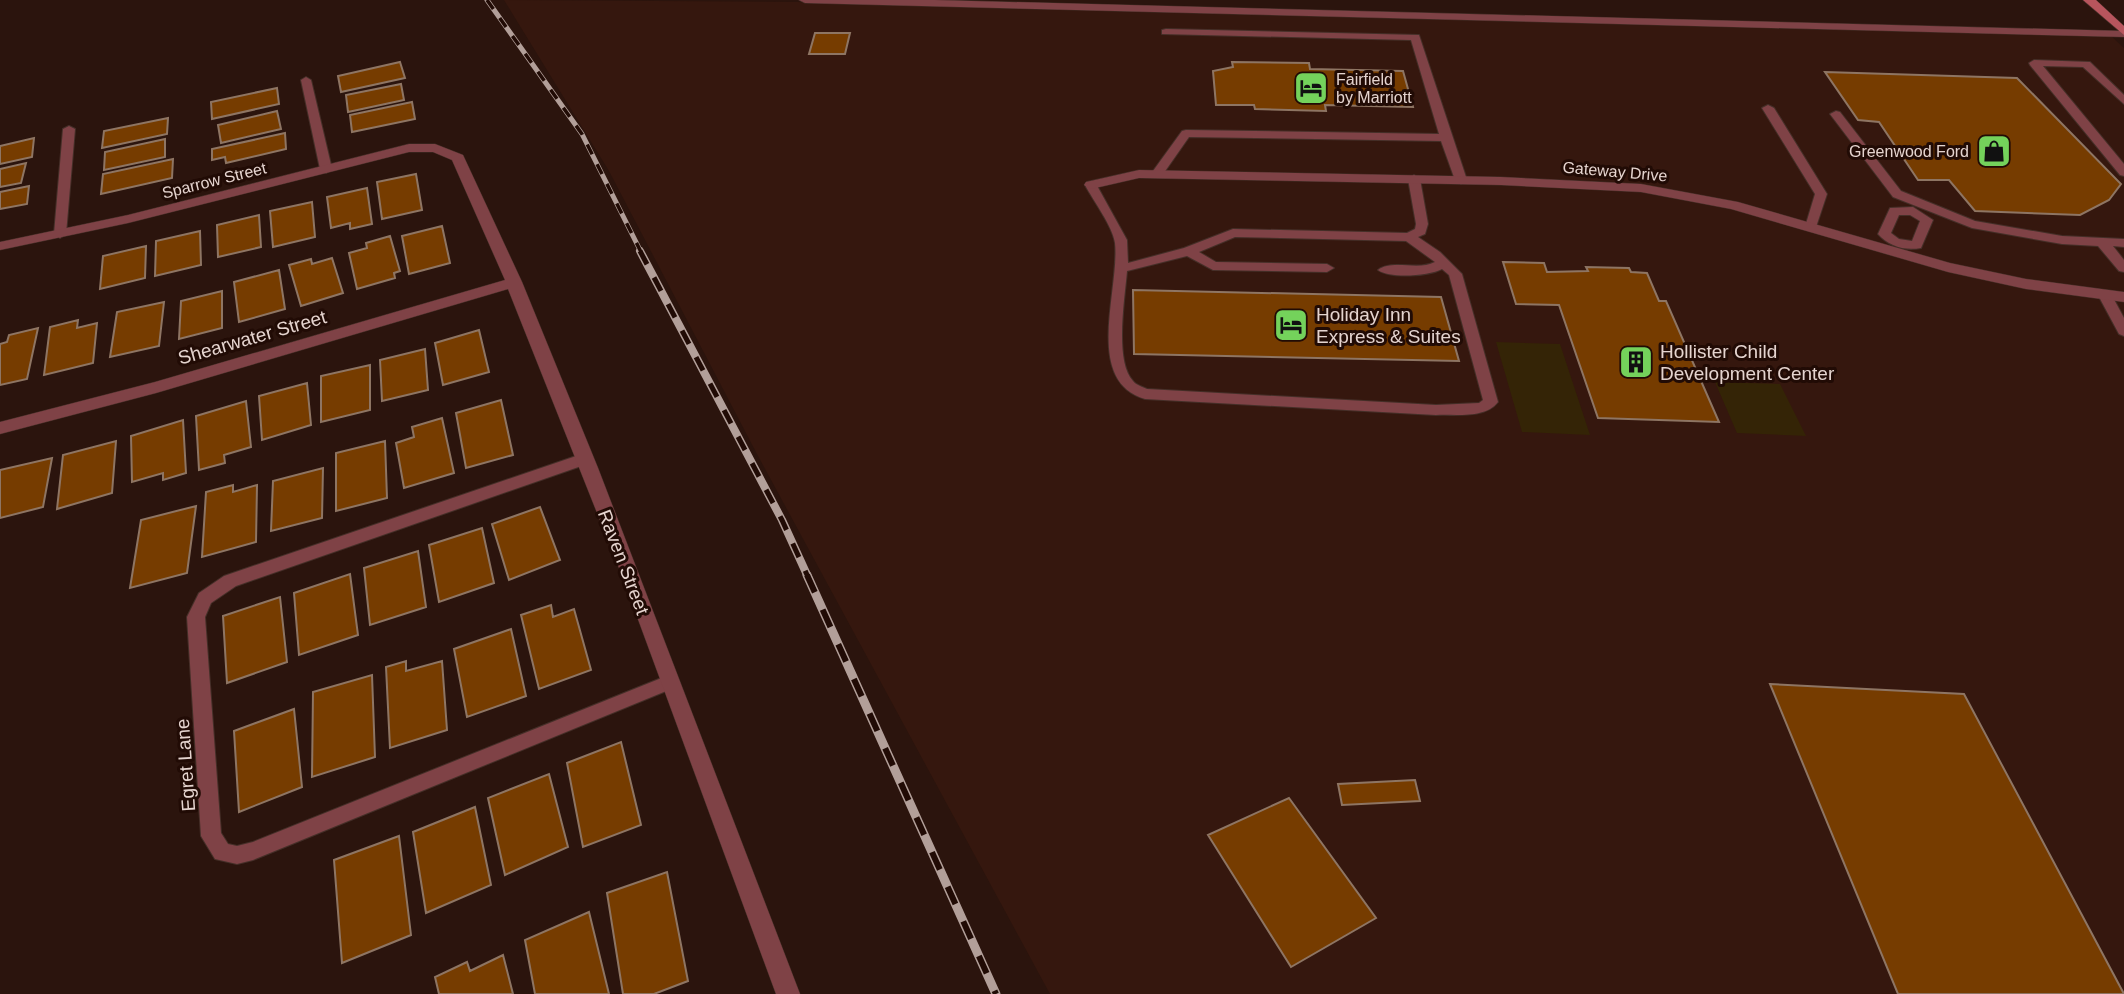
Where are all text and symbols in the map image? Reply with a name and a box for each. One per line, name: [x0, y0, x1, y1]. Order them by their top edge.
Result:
hotel icon: Fairfield by Marriott: [1292, 69, 1330, 107]
place label: Fairfield by Marriott: [1336, 71, 1412, 106]
shop icon: Greenwood Ford: [1975, 132, 2013, 170]
place label: Greenwood Ford: [1849, 143, 1969, 160]
street label: Gateway Drive: [1562, 158, 1668, 185]
street label: Sparrow Street: [160, 159, 268, 202]
place label: Holiday Inn Express & Suites: [1316, 304, 1461, 347]
street label: Shearwater Street: [176, 306, 329, 369]
hotel icon: Holiday Inn Express & Suites: [1272, 306, 1310, 344]
place label: Hollister Child Development Center: [1660, 341, 1835, 384]
building icon: Hollister Child Development Center: [1617, 343, 1655, 381]
street label: Raven Street: [594, 507, 653, 618]
street label: Egret Lane: [172, 718, 199, 812]

